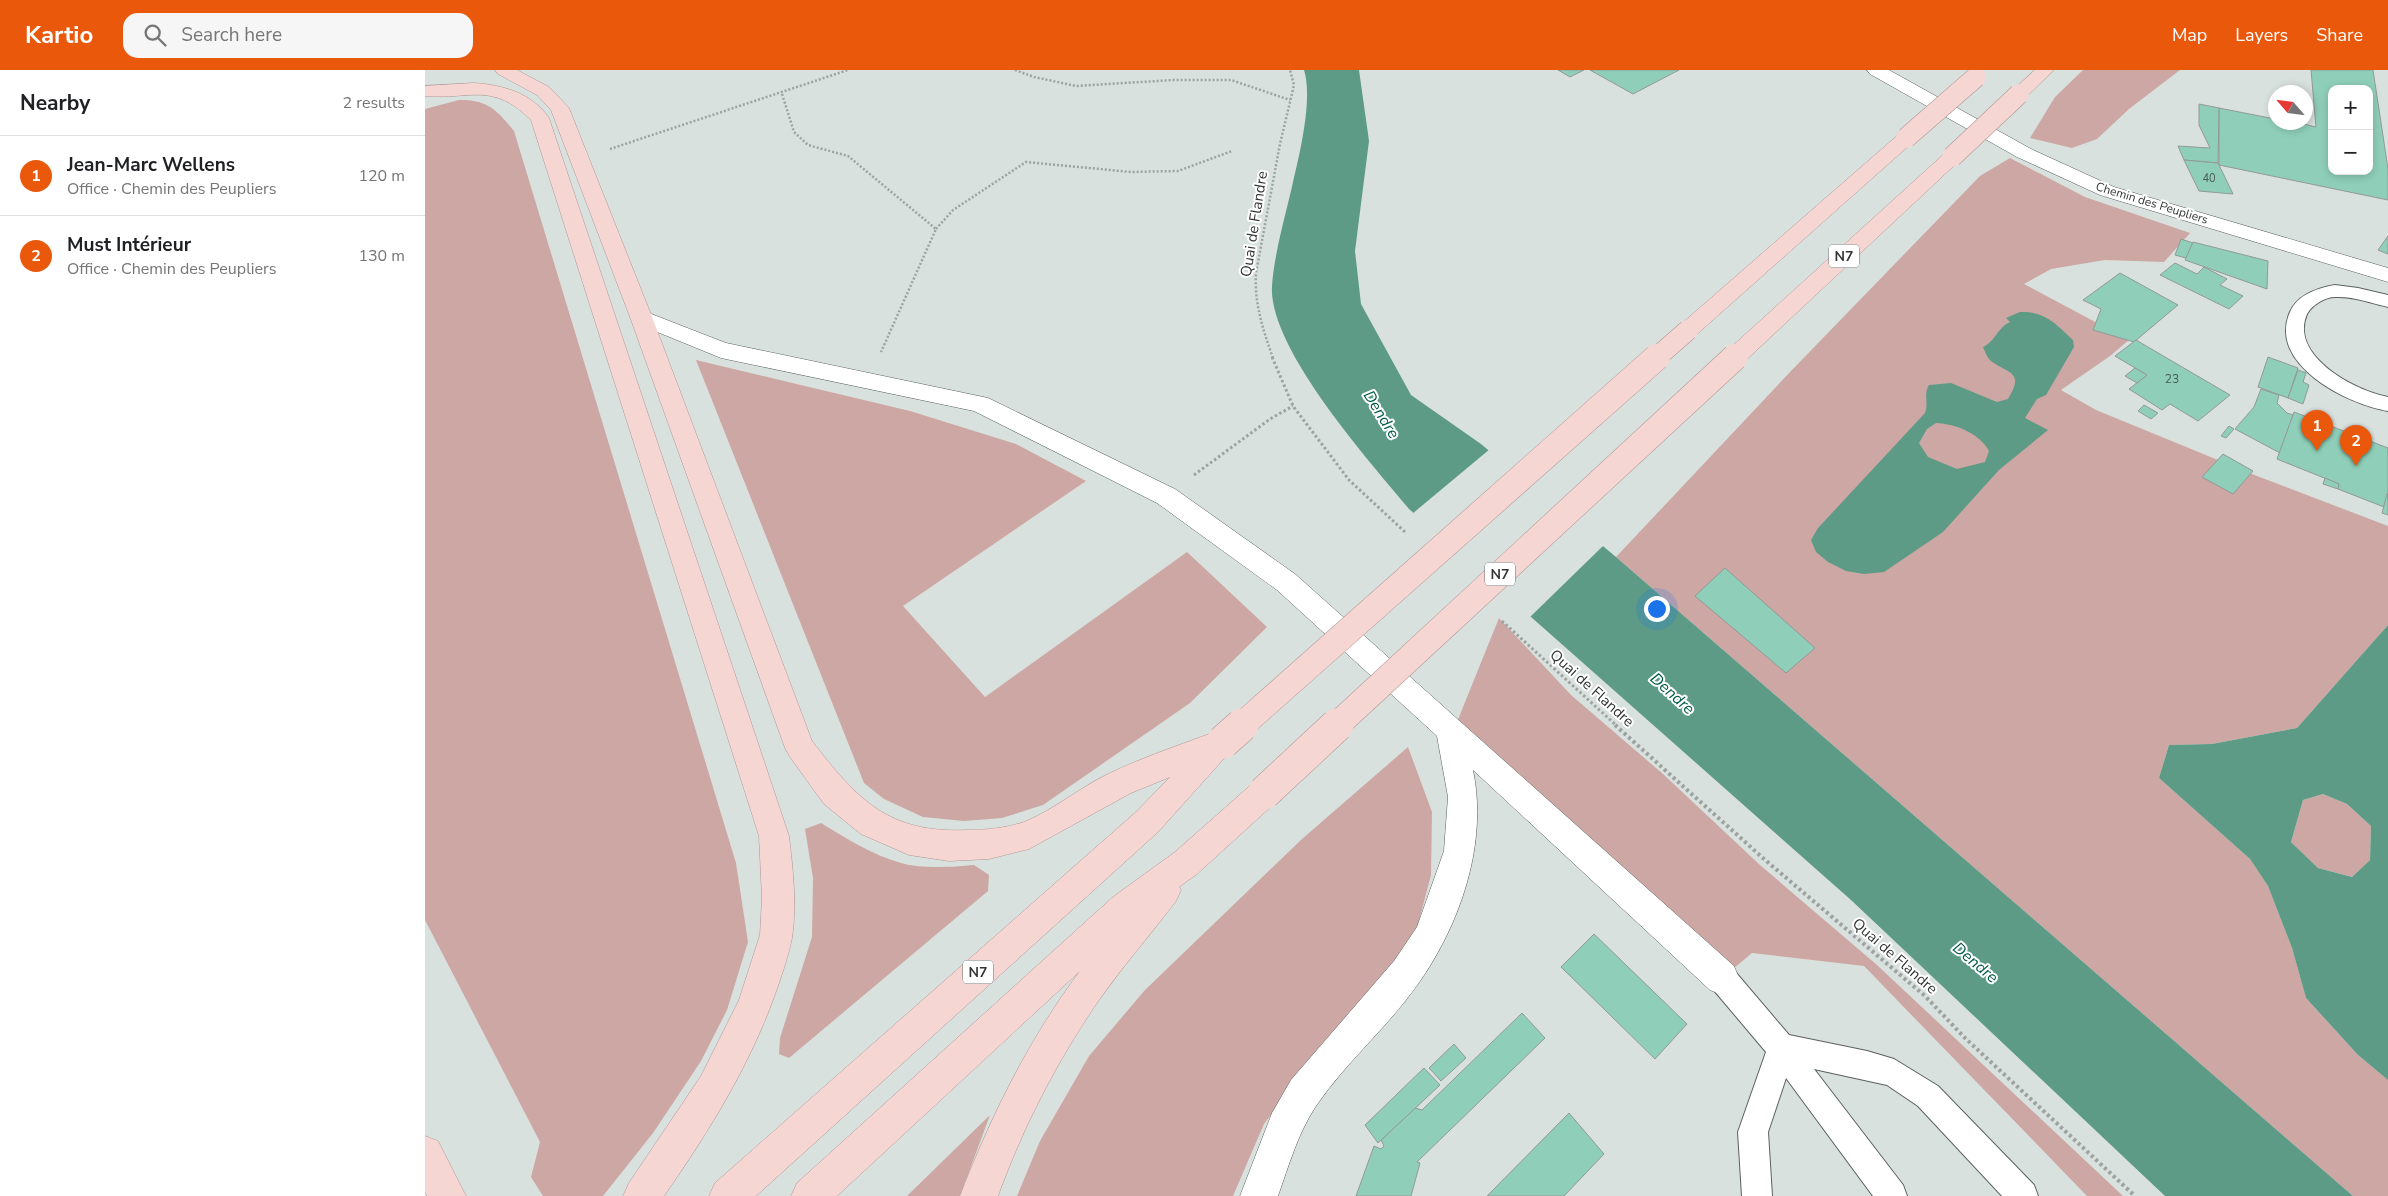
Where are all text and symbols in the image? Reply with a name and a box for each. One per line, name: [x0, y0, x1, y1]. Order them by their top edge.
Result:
search box: [123, 13, 473, 58]
text: Kartio: [25, 19, 93, 51]
icon: search: [141, 21, 169, 49]
text: Search here: [181, 22, 282, 48]
text: Map: [2172, 23, 2207, 47]
text: Layers: [2235, 23, 2288, 47]
text: Share: [2316, 23, 2363, 47]
north arrow: [2268, 85, 2313, 130]
map controls: [2328, 85, 2373, 175]
button: +: [2328, 85, 2373, 130]
text: Nearby: [20, 89, 90, 117]
text: 2 results: [343, 92, 405, 114]
button: −: [2328, 130, 2373, 175]
text: Jean-Marc Wellens: [67, 152, 235, 178]
text: 1: [31, 165, 41, 187]
text: 120 m: [358, 165, 405, 187]
street label: Quai de Flandre: [1236, 170, 1272, 278]
house number: 40: [2202, 171, 2216, 186]
text: Office · Chemin des Peupliers: [67, 178, 276, 200]
street label: Chemin des Peupliers: [2094, 178, 2210, 228]
text: Must Intérieur: [67, 232, 191, 258]
text: 2: [31, 245, 41, 267]
text: 130 m: [358, 245, 405, 267]
road number: N7: [1829, 245, 1859, 268]
text: Office · Chemin des Peupliers: [67, 258, 276, 280]
house number: 23: [2165, 371, 2179, 387]
water label: Dendre: [1358, 386, 1405, 443]
pin: 1: [2301, 410, 2333, 451]
pin: 2: [2340, 425, 2372, 466]
road number: N7: [1485, 562, 1515, 586]
your location: [1644, 596, 1670, 622]
street label: Quai de Flandre: [1546, 645, 1638, 731]
water label: Dendre: [1645, 668, 1700, 720]
street label: Quai de Flandre: [1848, 913, 1942, 999]
water label: Dendre: [1948, 937, 2003, 989]
road number: N7: [963, 960, 993, 984]

